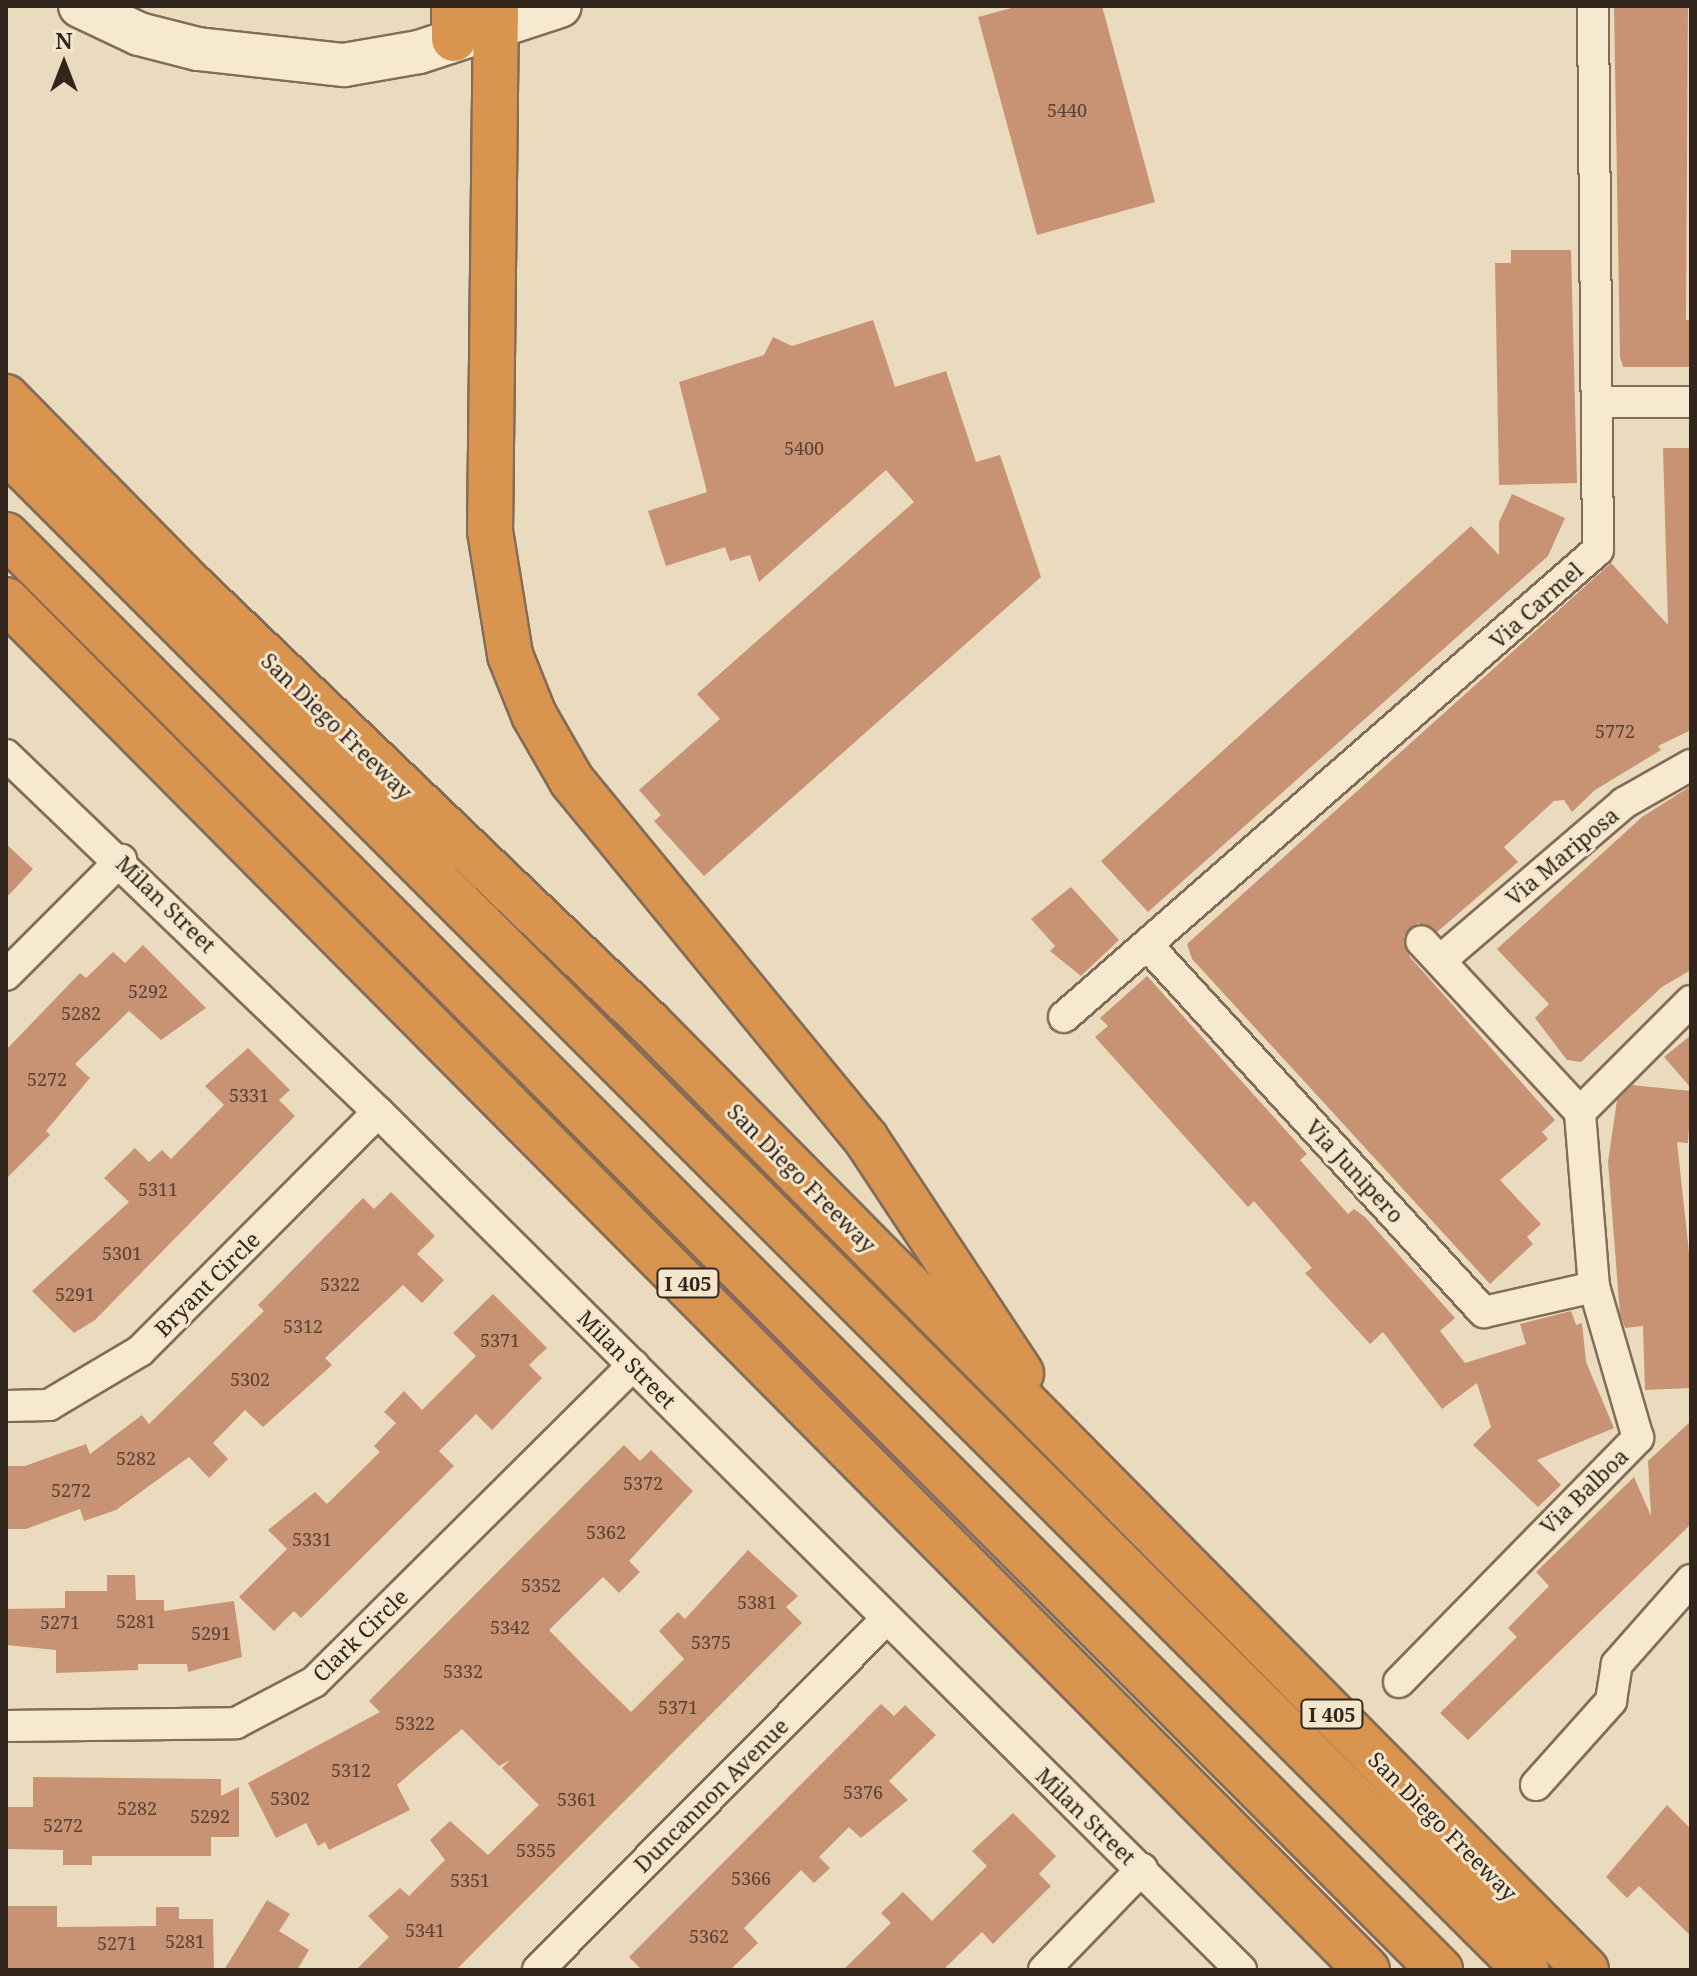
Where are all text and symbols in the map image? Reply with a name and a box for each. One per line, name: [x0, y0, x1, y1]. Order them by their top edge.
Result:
north arrow: [24, 24, 104, 104]
text: N: [55, 25, 73, 55]
house number: 5440: [1047, 99, 1087, 121]
house number: 5400: [784, 437, 824, 459]
street label: Via Carmel: [1484, 557, 1588, 653]
street label: San Diego Freeway: [256, 647, 418, 805]
house number: 5772: [1595, 720, 1635, 742]
street label: Via Mariposa: [1500, 801, 1624, 911]
street label: Milan Street: [111, 850, 221, 958]
house number: 5292: [128, 980, 168, 1002]
house number: 5282: [61, 1002, 101, 1024]
house number: 5272: [27, 1068, 67, 1090]
house number: 5331: [229, 1084, 269, 1106]
street label: San Diego Freeway: [722, 1098, 882, 1258]
street label: Via Junipero: [1301, 1114, 1409, 1228]
house number: 5311: [138, 1178, 178, 1200]
street label: Bryant Circle: [149, 1226, 265, 1342]
house number: 5301: [102, 1242, 142, 1264]
road number: I 405: [656, 1267, 720, 1299]
house number: 5322: [320, 1273, 360, 1295]
house number: 5291: [55, 1283, 95, 1305]
street label: Milan Street: [572, 1304, 682, 1414]
house number: 5312: [283, 1315, 323, 1337]
house number: 5371: [480, 1329, 520, 1351]
house number: 5302: [230, 1368, 270, 1390]
street label: Via Balboa: [1534, 1443, 1634, 1539]
house number: 5282: [116, 1447, 156, 1469]
house number: 5372: [623, 1472, 663, 1494]
house number: 5272: [51, 1479, 91, 1501]
house number: 5362: [586, 1521, 626, 1543]
house number: 5331: [292, 1528, 332, 1550]
house number: 5352: [521, 1574, 561, 1596]
street label: Clark Circle: [307, 1583, 413, 1687]
house number: 5381: [737, 1591, 777, 1613]
house number: 5281: [116, 1610, 156, 1632]
house number: 5271: [40, 1611, 80, 1633]
house number: 5342: [490, 1616, 530, 1638]
house number: 5291: [191, 1622, 231, 1644]
house number: 5375: [691, 1631, 731, 1653]
house number: 5332: [443, 1660, 483, 1682]
house number: 5371: [658, 1696, 698, 1718]
road number: I 405: [1300, 1698, 1364, 1730]
house number: 5322: [395, 1712, 435, 1734]
street label: Duncannon Avenue: [628, 1712, 794, 1878]
street label: San Diego Freeway: [1363, 1746, 1523, 1906]
house number: 5312: [331, 1759, 371, 1781]
street label: Milan Street: [1031, 1762, 1141, 1870]
house number: 5376: [843, 1781, 883, 1803]
house number: 5302: [270, 1787, 310, 1809]
house number: 5361: [557, 1788, 597, 1810]
house number: 5282: [117, 1797, 157, 1819]
house number: 5292: [190, 1805, 230, 1827]
house number: 5272: [43, 1814, 83, 1836]
house number: 5355: [516, 1839, 556, 1861]
house number: 5366: [731, 1867, 771, 1889]
house number: 5351: [450, 1869, 490, 1891]
house number: 5341: [405, 1919, 445, 1941]
house number: 5362: [689, 1925, 729, 1947]
house number: 5281: [165, 1930, 205, 1952]
house number: 5271: [97, 1932, 137, 1954]

